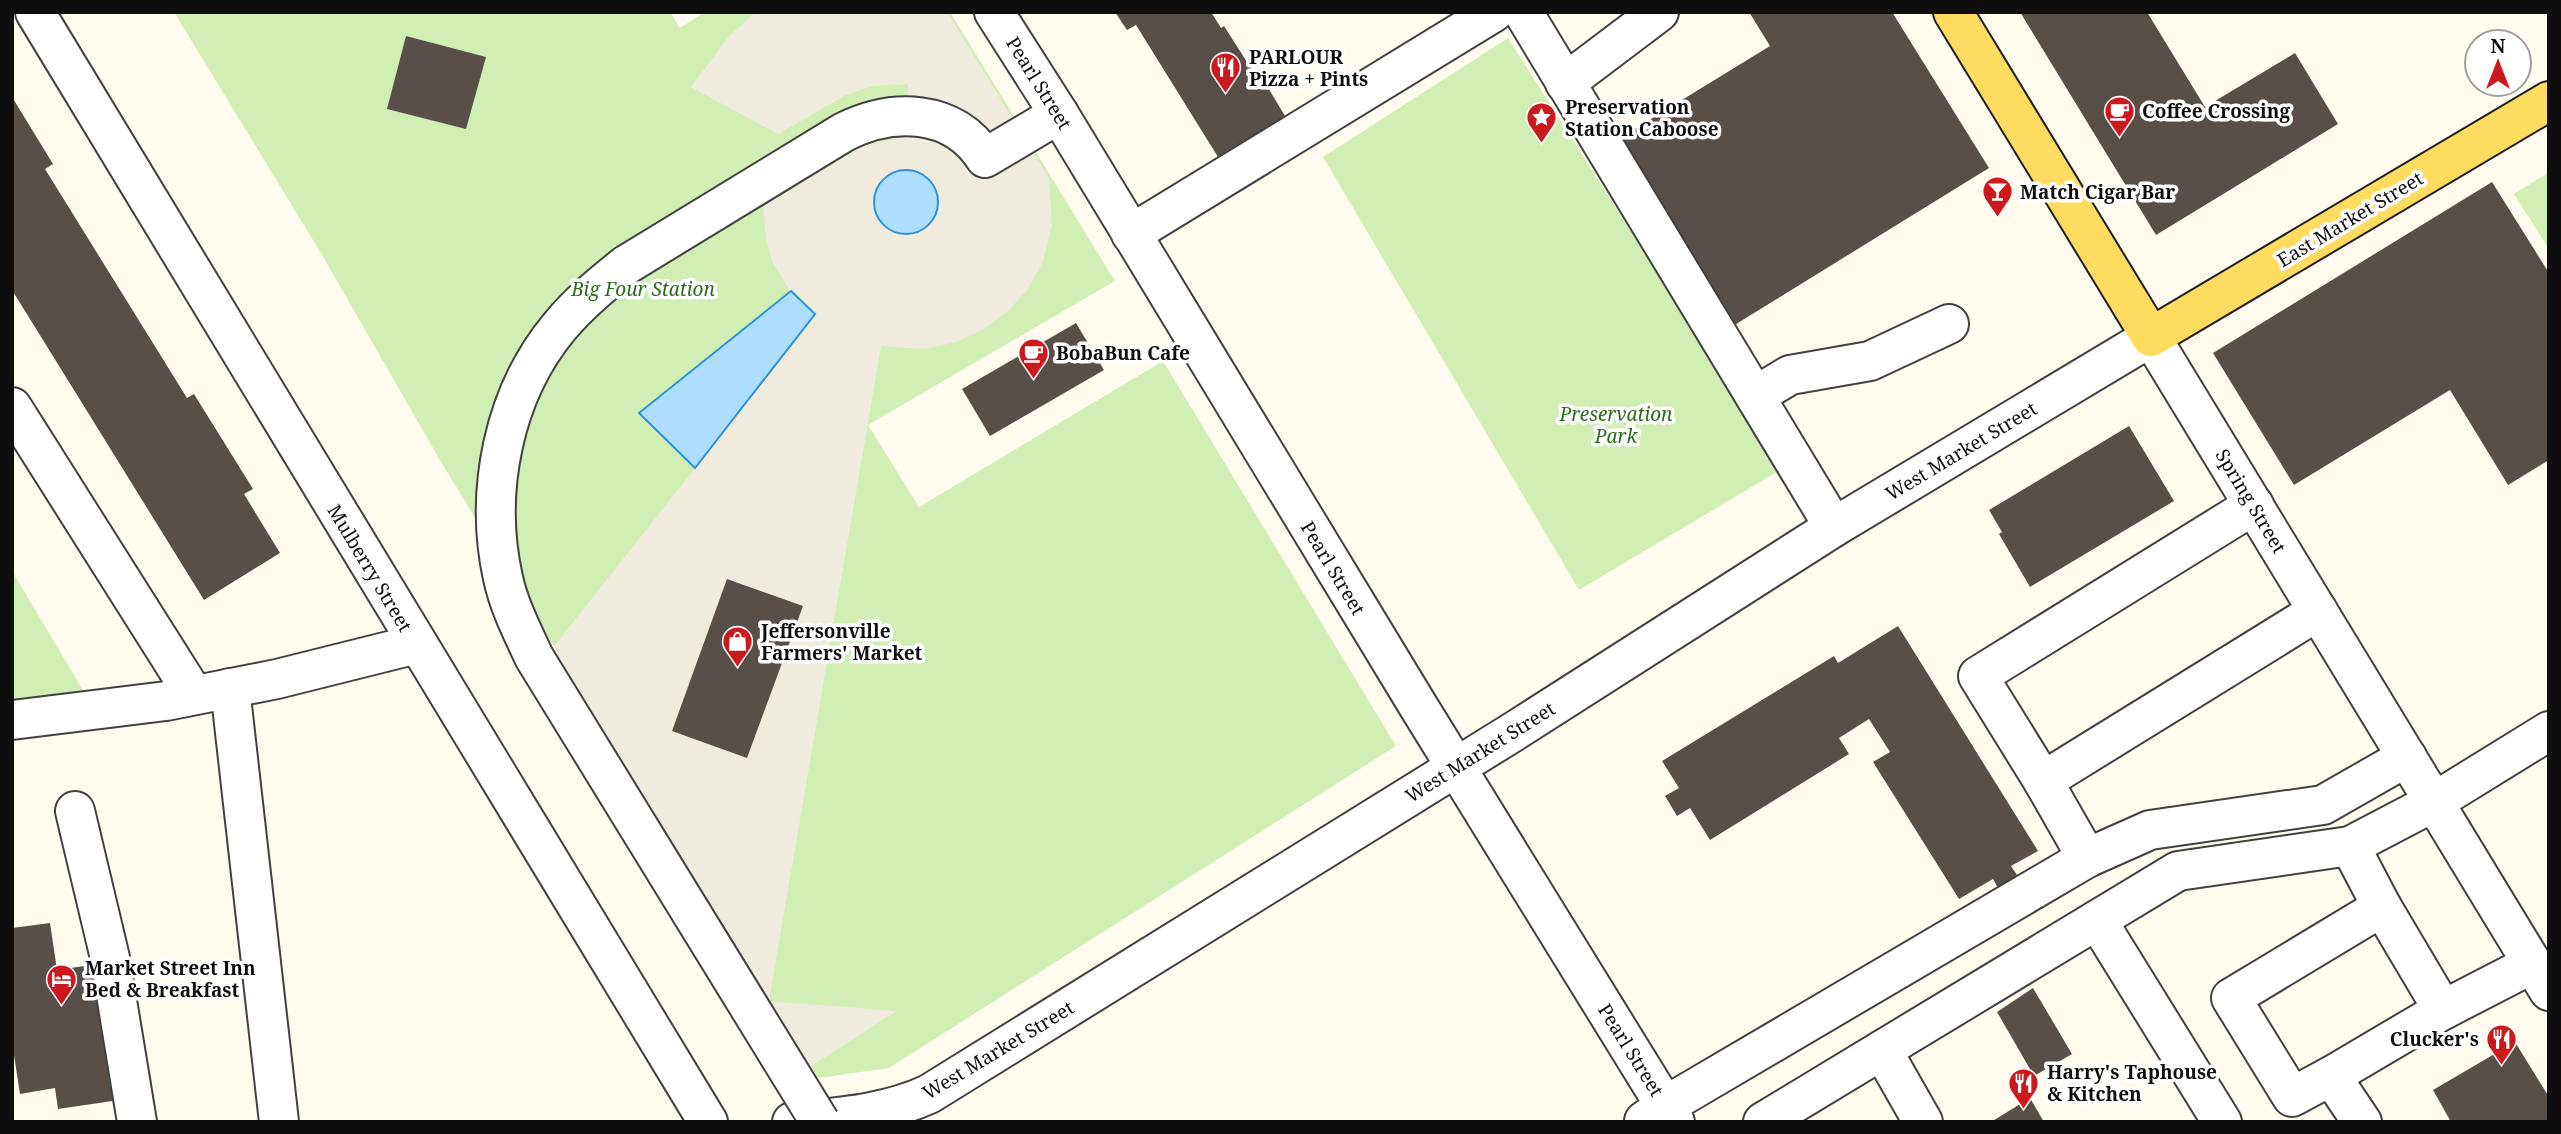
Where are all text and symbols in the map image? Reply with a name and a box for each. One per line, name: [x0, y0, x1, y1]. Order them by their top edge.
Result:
north arrow: [2463, 28, 2533, 98]
street label: Pearl Street: [1000, 32, 1078, 135]
text: N: [2491, 33, 2506, 59]
place label: PARLOUR Pizza + Pints: [1249, 44, 1368, 92]
restaurant icon: PARLOUR Pizza + Pints: [1209, 51, 1243, 95]
place label: Preservation Station Caboose: [1565, 94, 1719, 142]
cafe icon: Coffee Crossing: [2102, 94, 2136, 138]
place label: Coffee Crossing: [2142, 98, 2290, 124]
place icon: Preservation Station Caboose: [1525, 101, 1559, 145]
street label: East Market Street: [2272, 165, 2428, 273]
bar icon: Match Cigar Bar: [1980, 175, 2014, 219]
place label: Match Cigar Bar: [2020, 179, 2175, 205]
park label: Big Four Station: [570, 276, 715, 302]
cafe icon: BobaBun Cafe: [1016, 336, 1050, 380]
place label: BobaBun Cafe: [1056, 340, 1190, 366]
street label: West Market Street: [1881, 395, 2042, 506]
park label: Preservation Park: [1558, 401, 1673, 449]
street label: Spring Street: [2210, 444, 2293, 558]
street label: Mulberry Street: [322, 500, 418, 637]
street label: Pearl Street: [1295, 516, 1371, 620]
place label: Jeffersonville Farmers' Market: [760, 618, 923, 666]
shop icon: Jeffersonville Farmers' Market: [721, 625, 755, 669]
street label: West Market Street: [1400, 695, 1560, 809]
place label: Market Street Inn Bed & Breakfast: [85, 955, 256, 1003]
hotel icon: Market Street Inn Bed & Breakfast: [45, 962, 79, 1006]
street label: West Market Street: [918, 994, 1079, 1105]
street label: Pearl Street: [1592, 999, 1670, 1102]
restaurant icon: Clucker's: [2485, 1022, 2519, 1066]
place label: Clucker's: [2390, 1026, 2479, 1052]
place label: Harry's Taphouse & Kitchen: [2047, 1059, 2217, 1107]
restaurant icon: Harry's Taphouse & Kitchen: [2007, 1066, 2041, 1110]

